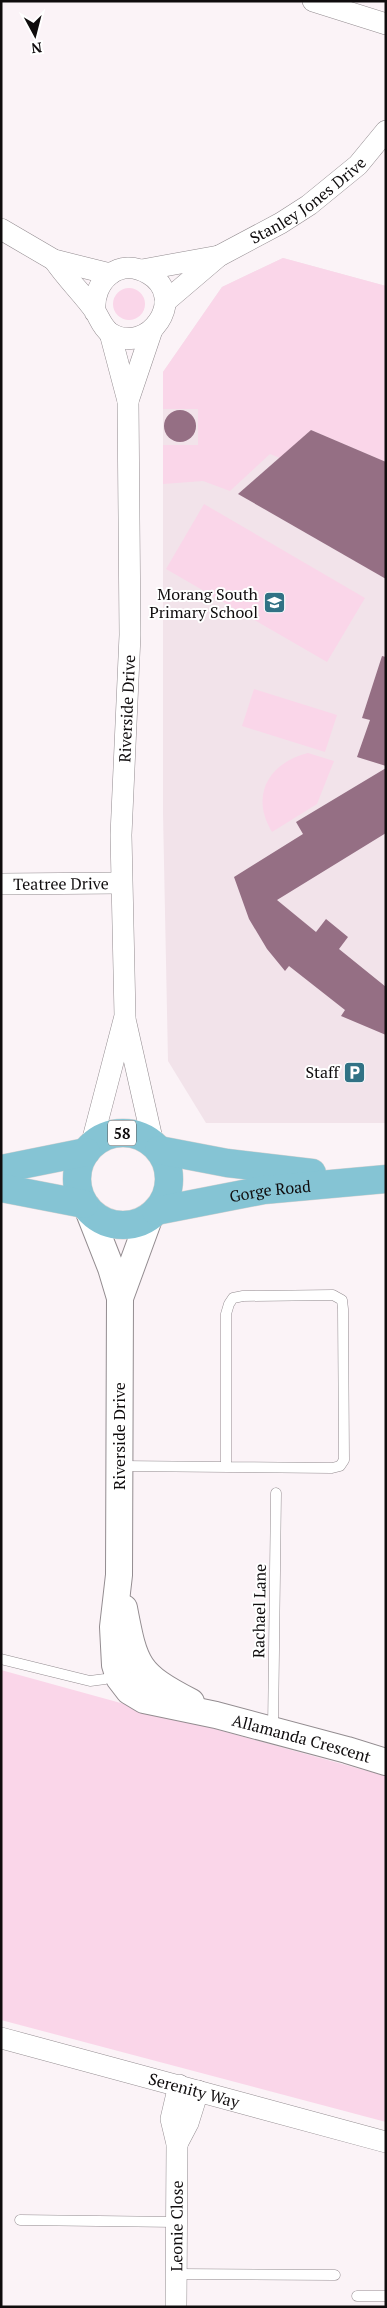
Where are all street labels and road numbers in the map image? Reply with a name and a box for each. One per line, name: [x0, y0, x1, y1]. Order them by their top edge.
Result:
street label: Stanley Jones Drive: [246, 153, 371, 249]
street label: Riverside Drive: [113, 654, 140, 763]
street label: Teatree Drive: [13, 872, 109, 895]
road number: 58: [108, 1120, 136, 1146]
street label: Gorge Road: [227, 1175, 312, 1207]
street label: Riverside Drive: [108, 1382, 130, 1490]
street label: Rachael Lane: [247, 1564, 271, 1658]
street label: Allamanda Crescent: [230, 1709, 374, 1768]
street label: Serenity Way: [146, 2067, 243, 2113]
street label: Leonie Close: [165, 2180, 188, 2272]

